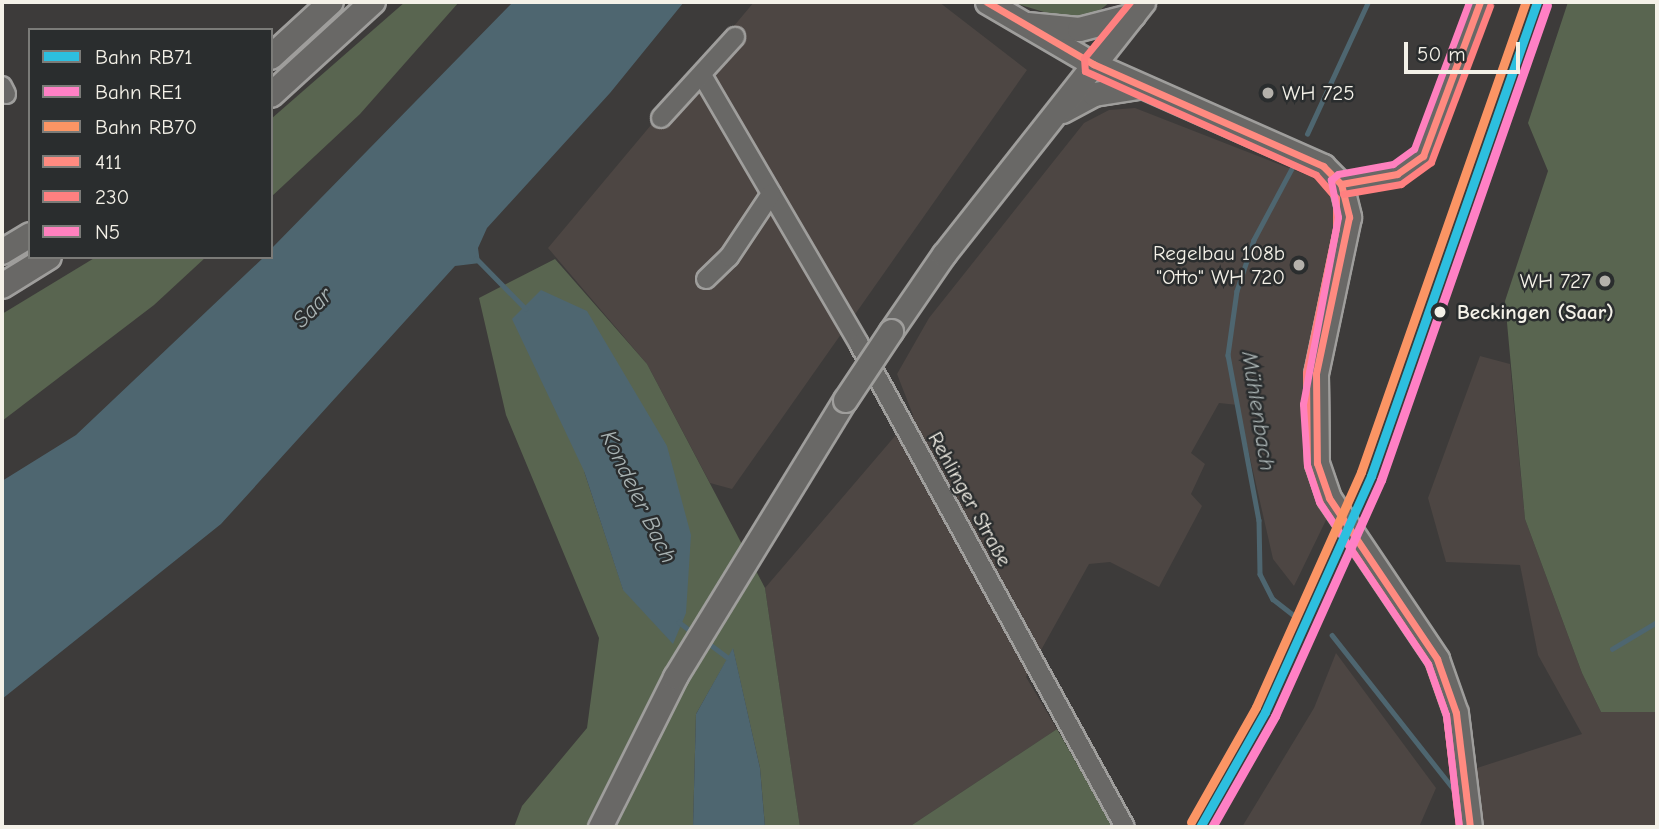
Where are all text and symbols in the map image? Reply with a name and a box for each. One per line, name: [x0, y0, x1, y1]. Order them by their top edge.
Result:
legend: [28, 28, 273, 259]
scale bar: [1407, 28, 1522, 72]
text: 50 m: [1417, 42, 1466, 66]
text: Bahn RB71: [95, 45, 193, 69]
text: Bahn RE1: [95, 80, 182, 104]
place label: WH 725: [1282, 80, 1355, 106]
marker: WH 725: [1260, 85, 1276, 101]
text: Bahn RB70: [95, 115, 197, 139]
text: 411: [95, 150, 122, 174]
text: 230: [95, 185, 129, 209]
text: N5: [95, 220, 120, 244]
place label: Regelbau 108b "Otto" WH 720: [1153, 240, 1285, 290]
marker: Regelbau 108b "Otto" WH 720: [1291, 257, 1307, 273]
place label: WH 727: [1520, 268, 1591, 294]
marker: WH 727: [1597, 273, 1613, 289]
water label: Saar: [287, 282, 339, 334]
place label: Beckingen (Saar): [1457, 299, 1614, 325]
marker: Beckingen (Saar): [1429, 301, 1451, 323]
water label: Mühlenbach: [1235, 349, 1281, 473]
water label: Kondeler Bach: [594, 426, 682, 568]
street label: Rehlinger Straße: [923, 427, 1017, 571]

